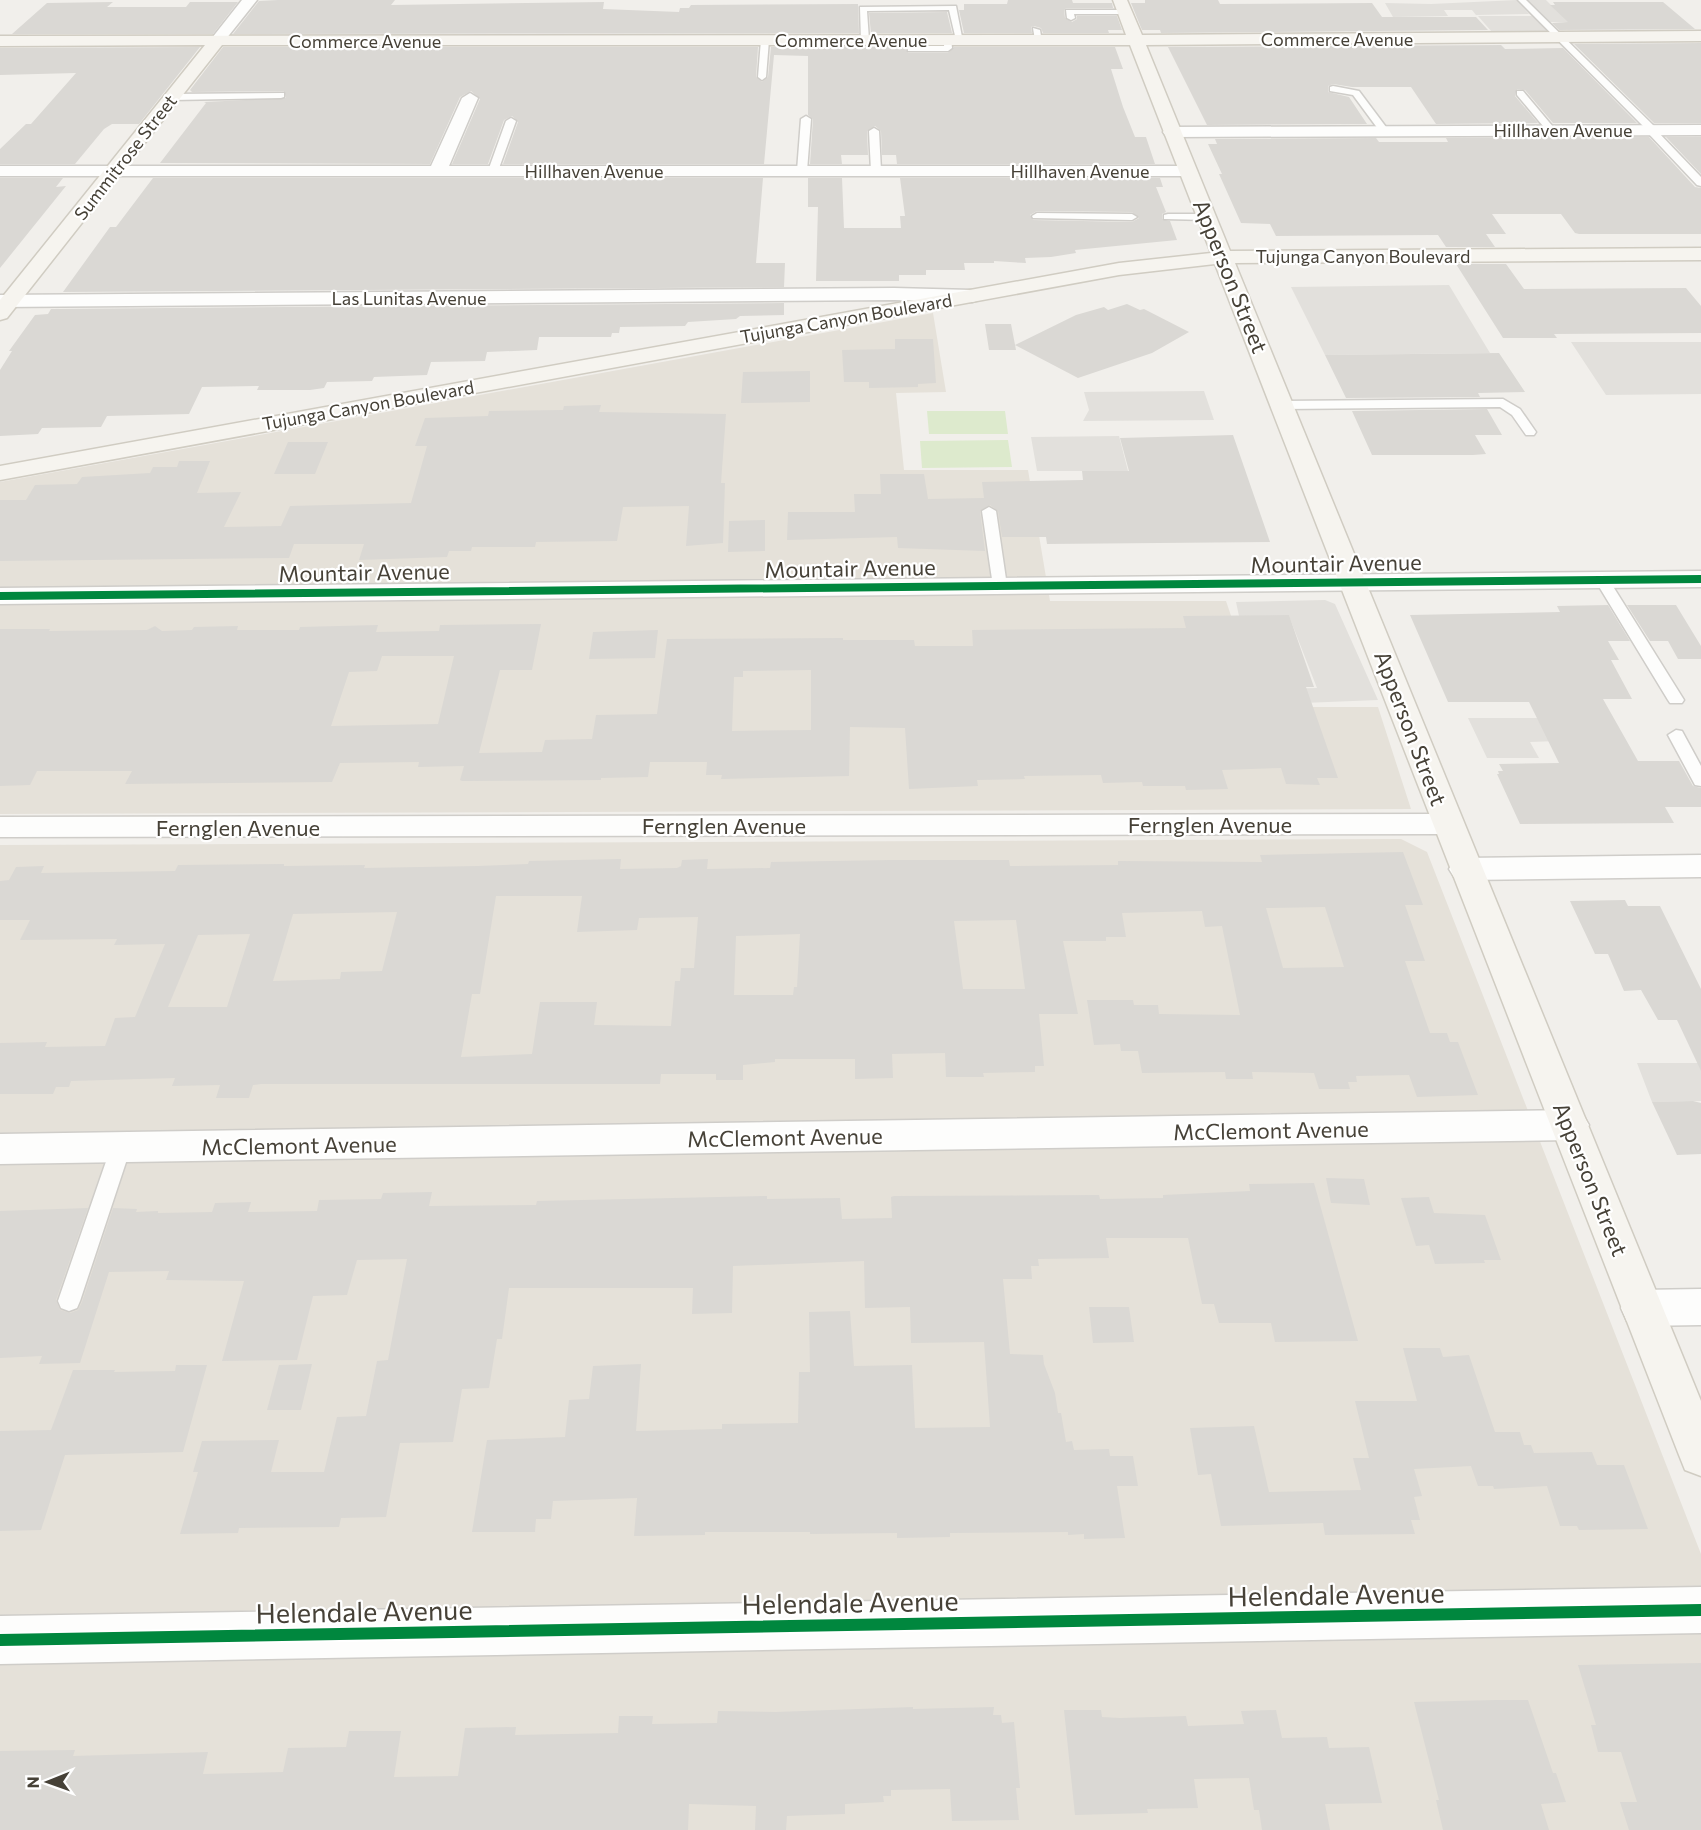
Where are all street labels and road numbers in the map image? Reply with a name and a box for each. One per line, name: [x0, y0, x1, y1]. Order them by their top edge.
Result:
street label: Commerce Avenue: [1261, 28, 1413, 50]
street label: Commerce Avenue: [775, 29, 927, 51]
street label: Commerce Avenue: [289, 30, 441, 52]
street label: Summitrose Street: [69, 90, 181, 224]
street label: Hillhaven Avenue: [1494, 119, 1632, 141]
street label: Hillhaven Avenue: [525, 160, 663, 182]
street label: Hillhaven Avenue: [1011, 160, 1149, 182]
street label: Apperson Street: [1188, 195, 1274, 357]
street label: Tujunga Canyon Boulevard: [1256, 245, 1470, 267]
street label: Las Lunitas Avenue: [331, 287, 487, 309]
street label: Tujunga Canyon Boulevard: [738, 289, 954, 347]
street label: Tujunga Canyon Boulevard: [260, 376, 476, 434]
street label: Mountair Avenue: [1250, 548, 1422, 578]
street label: Mountair Avenue: [764, 553, 936, 583]
street label: Mountair Avenue: [278, 557, 450, 587]
street label: Apperson Street: [1369, 647, 1453, 809]
street label: Fernglen Avenue: [1128, 811, 1292, 838]
street label: Fernglen Avenue: [642, 812, 806, 839]
street label: Fernglen Avenue: [156, 814, 320, 841]
street label: Apperson Street: [1548, 1098, 1634, 1260]
street label: McClemont Avenue: [1173, 1115, 1369, 1145]
street label: McClemont Avenue: [687, 1122, 883, 1152]
street label: McClemont Avenue: [201, 1130, 397, 1160]
street label: Helendale Avenue: [1227, 1576, 1445, 1612]
street label: Helendale Avenue: [741, 1584, 959, 1620]
street label: Helendale Avenue: [255, 1593, 473, 1629]

